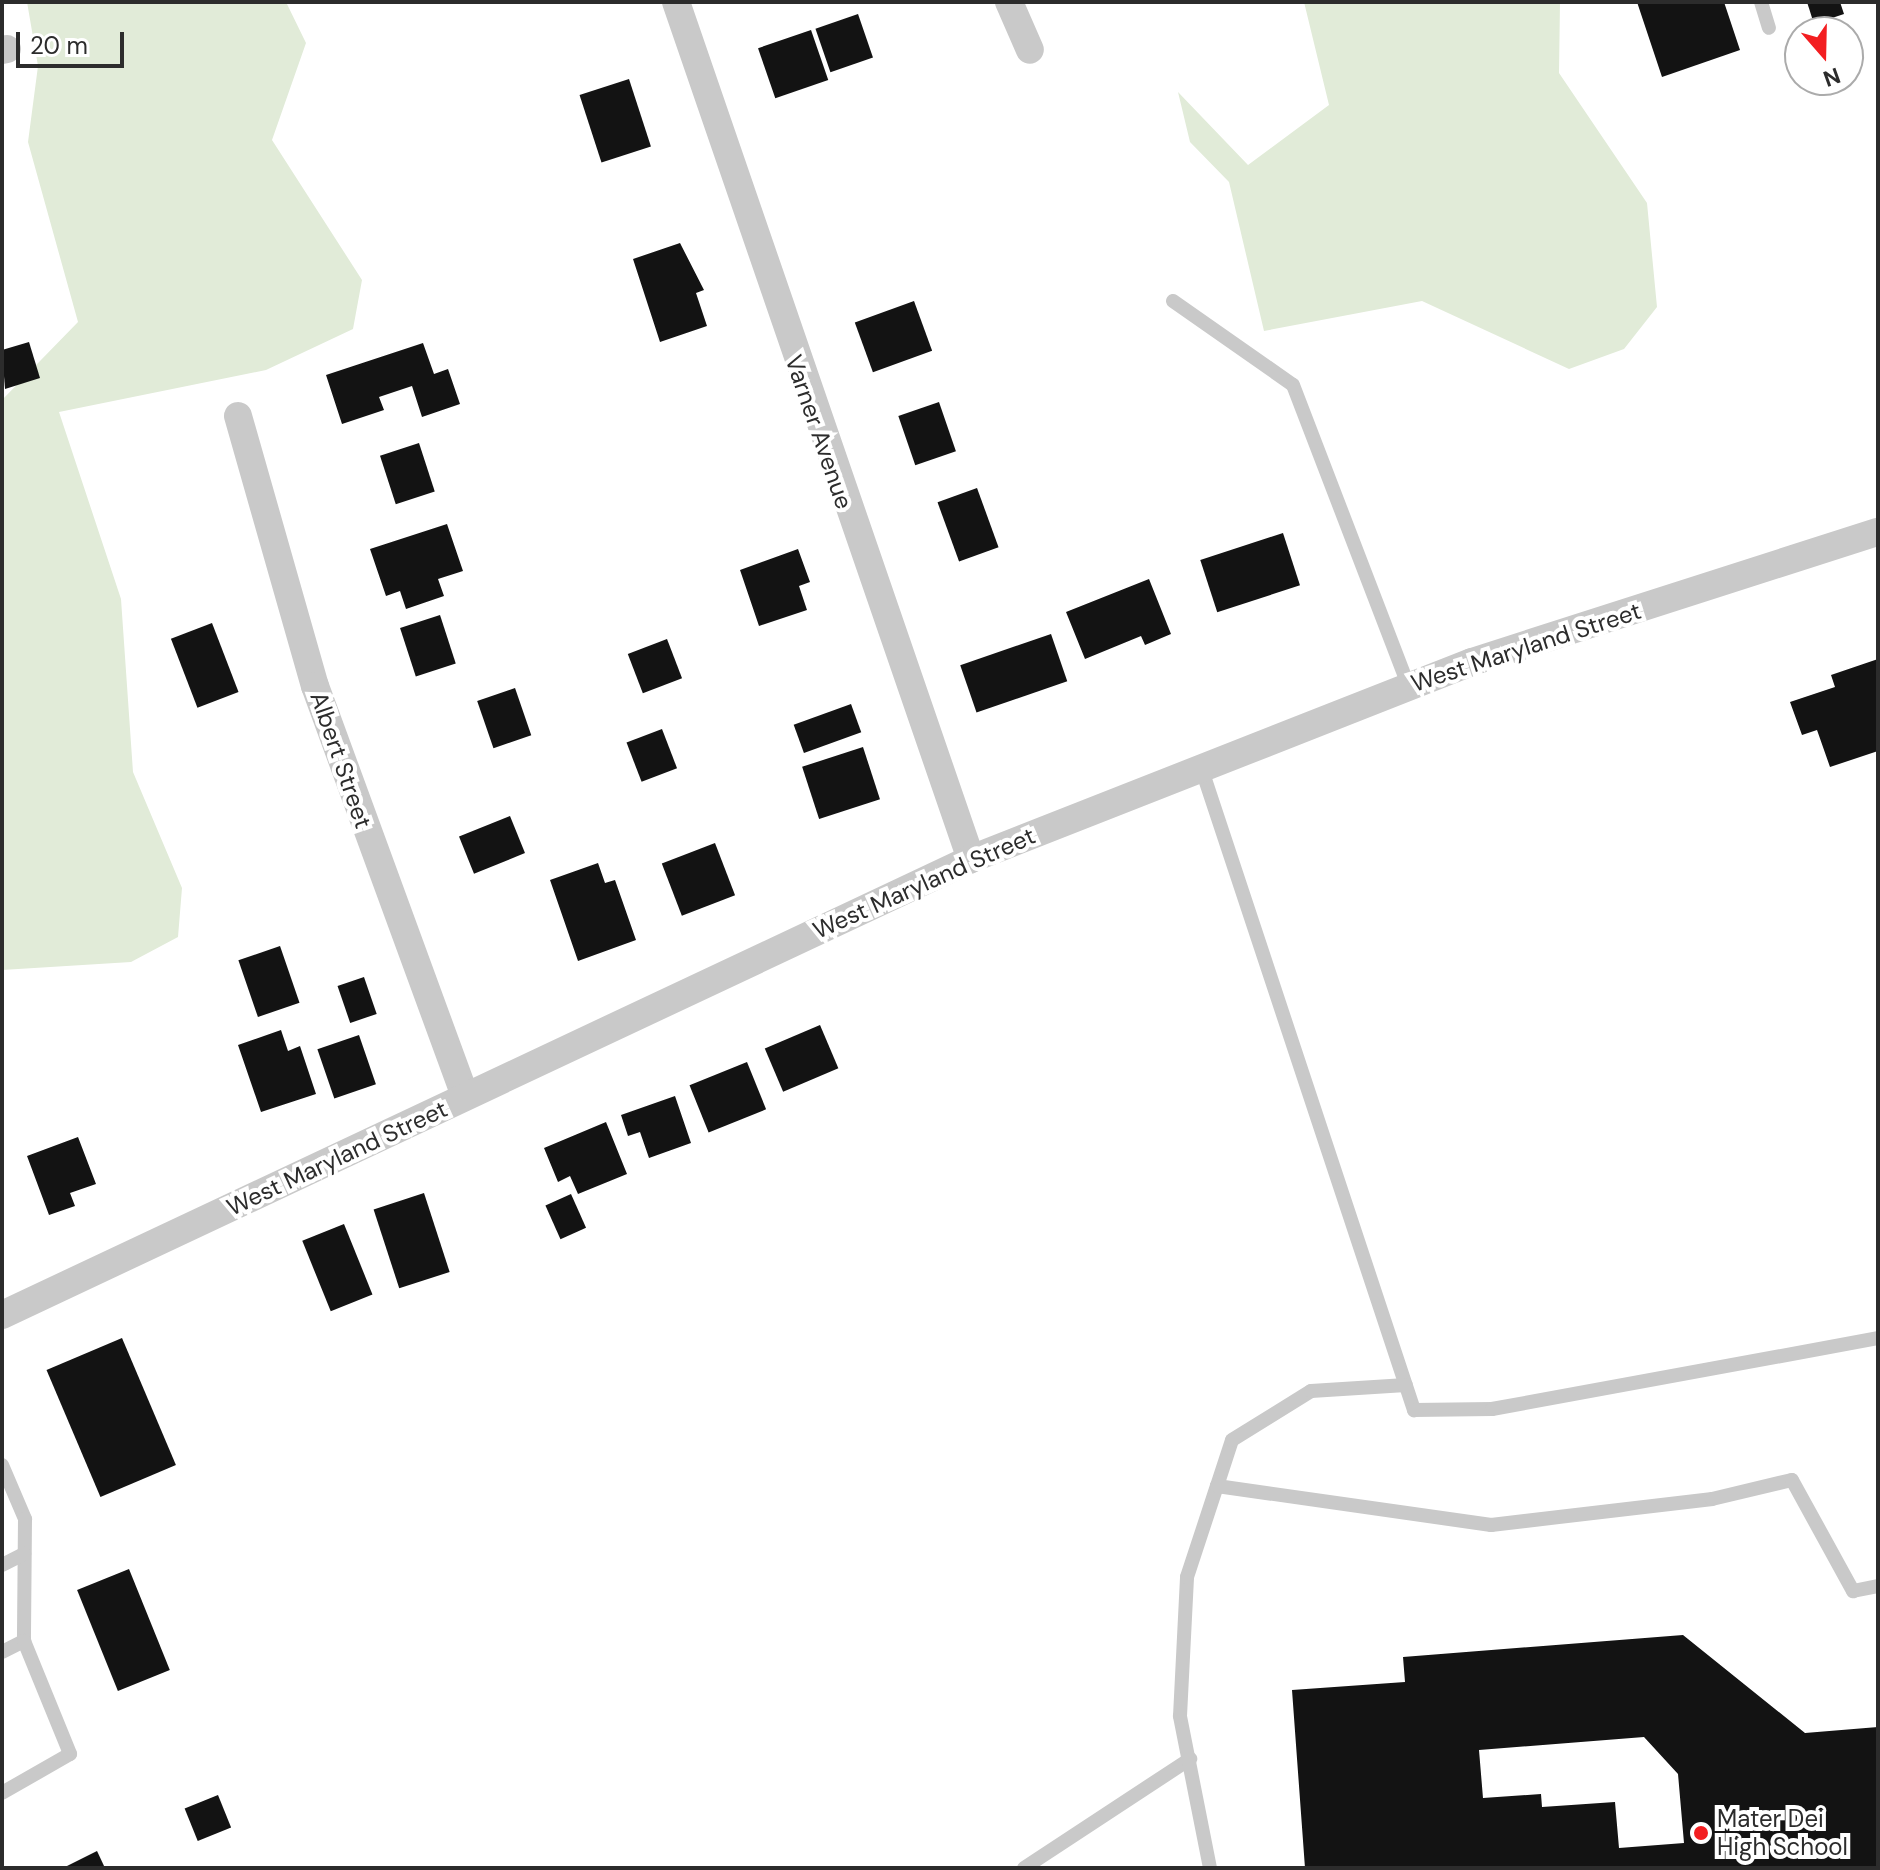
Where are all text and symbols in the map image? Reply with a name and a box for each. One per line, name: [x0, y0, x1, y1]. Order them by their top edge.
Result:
scale bar: [20, 16, 128, 66]
north arrow: [1784, 16, 1864, 96]
text: 20 m: [30, 30, 88, 61]
text: N: [1819, 61, 1844, 94]
street label: Varner Avenue: [779, 351, 859, 513]
street label: West Maryland Street: [1407, 596, 1645, 698]
street label: Albert Street: [304, 688, 378, 832]
street label: West Maryland Street: [808, 821, 1040, 945]
street label: West Maryland Street: [222, 1094, 452, 1222]
place label: Mater Dei High School: [1717, 1805, 1848, 1861]
marker: Mater Dei High School: [1692, 1824, 1710, 1842]

